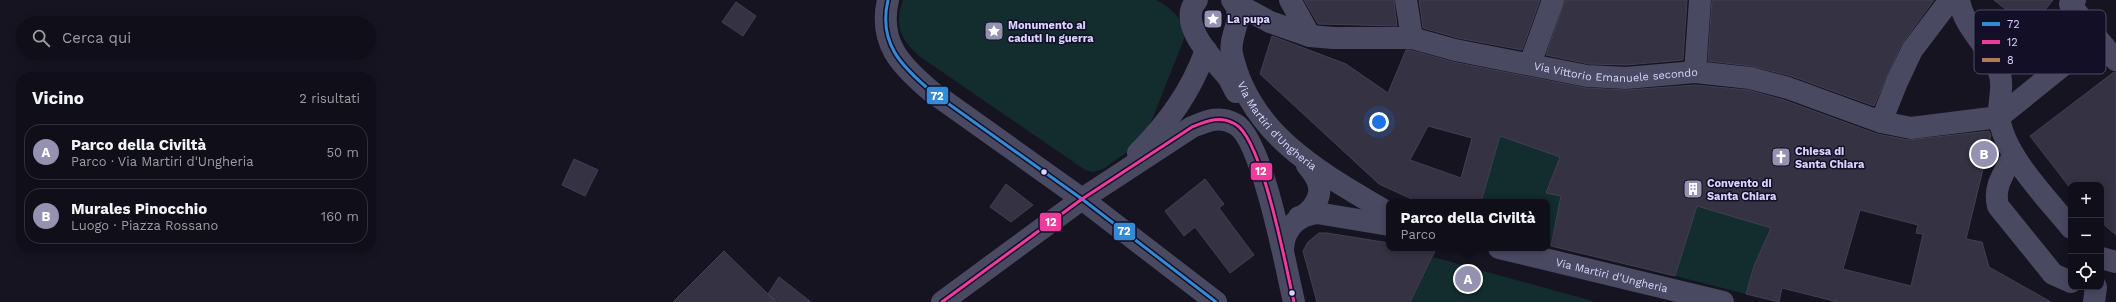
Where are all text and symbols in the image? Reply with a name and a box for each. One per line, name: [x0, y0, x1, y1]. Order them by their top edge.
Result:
place icon: La pupa: [1202, 8, 1224, 30]
legend: [1974, 10, 2106, 74]
place label: La pupa: [1227, 13, 1271, 26]
search box: [16, 16, 376, 60]
text: 72: [2007, 18, 2020, 31]
place label: Monumento ai caduti in guerra: [1008, 19, 1094, 45]
place icon: Monumento ai caduti in guerra: [983, 20, 1005, 42]
icon: search: [30, 27, 52, 49]
text: Cerca qui: [62, 29, 131, 47]
text: 12: [2007, 36, 2018, 49]
text: 8: [2007, 54, 2014, 67]
street label: Via Vittorio Emanuele secondo: [1533, 59, 1698, 84]
street label: Via Martiri d'Ungheria: [1235, 79, 1319, 173]
line badge: 72: [926, 86, 949, 105]
text: Vicino: [32, 88, 84, 108]
text: 72: [930, 90, 944, 103]
text: 2 risultati: [299, 91, 360, 106]
your location: [1369, 112, 1389, 132]
text: Parco della Civiltà: [71, 136, 206, 154]
pin: B: [1971, 139, 1997, 169]
text: A: [42, 145, 50, 160]
text: 50 m: [327, 145, 359, 160]
place label: Chiesa di Santa Chiara: [1795, 145, 1865, 171]
church icon: Chiesa di Santa Chiara: [1770, 146, 1792, 168]
text: Parco · Via Martiri d'Ungheria: [71, 154, 254, 169]
line badge: 12: [1250, 162, 1273, 181]
text: 12: [1255, 165, 1267, 178]
unlabelled marker: [1039, 167, 1049, 177]
place label: Convento di Santa Chiara: [1707, 177, 1777, 203]
building icon: Convento di Santa Chiara: [1682, 178, 1704, 200]
map controls: [2068, 182, 2104, 290]
button: +: [2068, 182, 2104, 218]
popup: [1386, 199, 1550, 251]
text: Murales Pinocchio: [71, 200, 207, 218]
text: B: [42, 209, 50, 224]
text: 160 m: [321, 209, 359, 224]
text: Parco della Civiltà: [1400, 209, 1536, 227]
line badge: 12: [1039, 212, 1062, 232]
text: 12: [1045, 216, 1057, 229]
text: Luogo · Piazza Rossano: [71, 218, 218, 233]
button: −: [2068, 218, 2104, 254]
line badge: 72: [1113, 222, 1136, 241]
text: 72: [1117, 225, 1131, 238]
text: Parco: [1400, 227, 1436, 242]
button: locate: [2068, 254, 2104, 290]
street label: Via Martiri d'Ungheria: [1554, 255, 1669, 295]
pin: A: [1455, 264, 1481, 294]
unlabelled marker: [1287, 288, 1297, 298]

